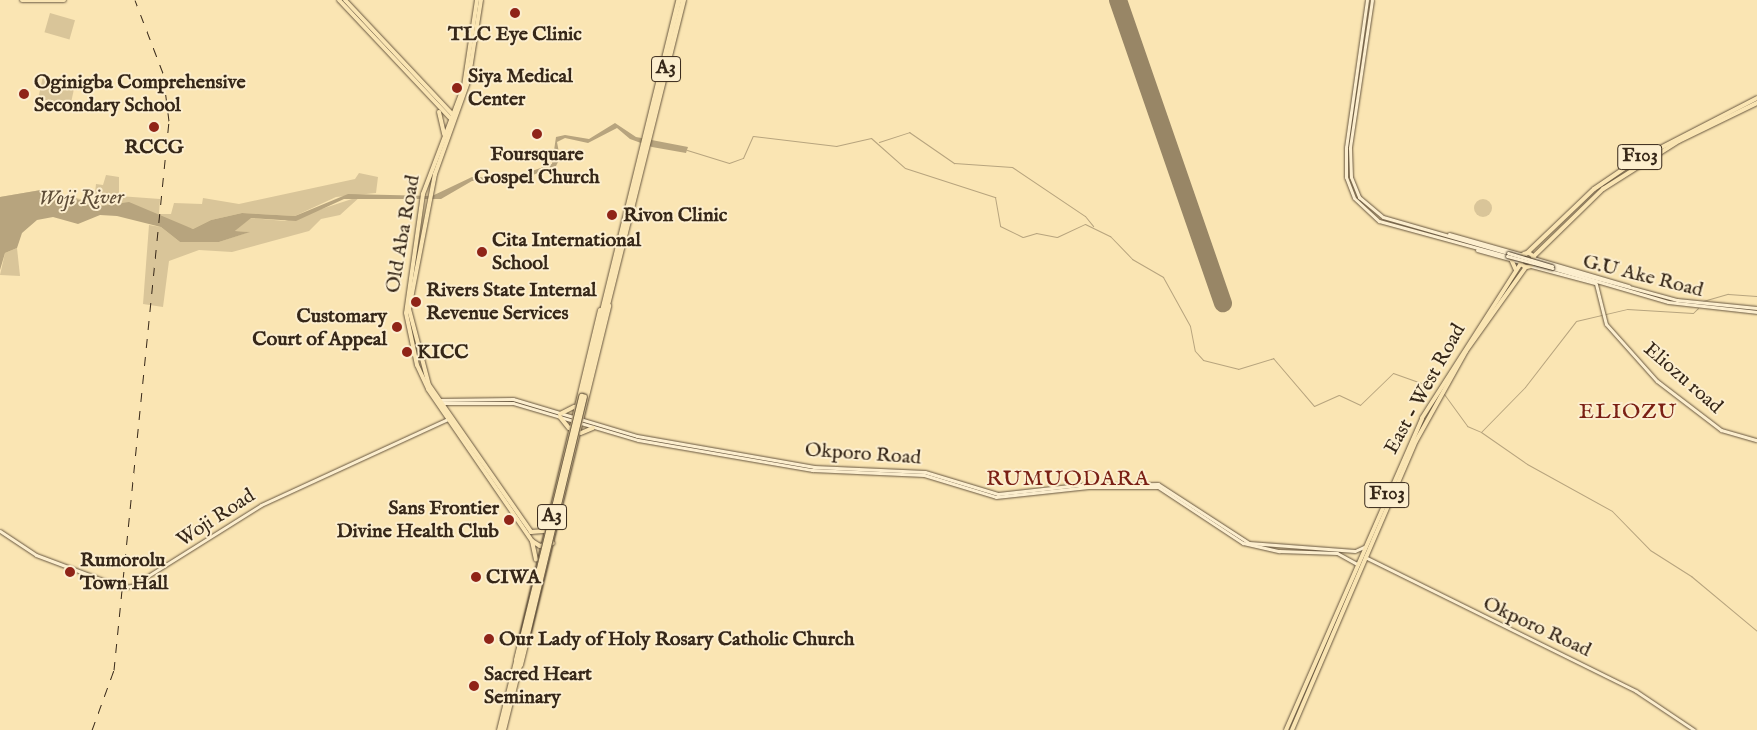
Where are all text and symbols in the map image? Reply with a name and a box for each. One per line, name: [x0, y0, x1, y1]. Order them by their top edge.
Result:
marker: TLC Eye Clinic: [508, 6, 522, 20]
place label: TLC Eye Clinic: [448, 22, 582, 46]
road number: A3: [651, 52, 681, 86]
place label: Siya Medical Center: [468, 64, 573, 111]
place label: Oginigba Comprehensive Secondary School: [34, 70, 246, 117]
marker: Siya Medical Center: [450, 81, 464, 95]
marker: Oginigba Comprehensive Secondary School: [18, 88, 30, 100]
marker: RCCG: [148, 121, 160, 133]
marker: Foursquare Gospel Church: [531, 128, 543, 140]
place label: RCCG: [124, 135, 184, 159]
road number: F103: [1616, 140, 1664, 173]
place label: Foursquare Gospel Church: [474, 142, 600, 189]
street label: Old Aba Road: [381, 173, 425, 295]
water label: Woji River: [38, 186, 124, 212]
place label: Rivon Clinic: [623, 203, 727, 227]
marker: Rivon Clinic: [605, 208, 619, 222]
place label: Cita International School: [492, 228, 641, 275]
marker: Cita International School: [476, 246, 488, 258]
street label: G.U Ake Road: [1580, 249, 1706, 303]
place label: Rivers State Internal Revenue Services: [426, 278, 597, 325]
marker: Rivers State Internal Revenue Services: [410, 296, 422, 308]
place label: Customary Court of Appeal: [252, 304, 387, 351]
street label: East - West Road: [1379, 320, 1471, 458]
marker: Customary Court of Appeal: [391, 321, 403, 333]
street label: Eliozu road: [1639, 337, 1727, 419]
place label: KICC: [417, 340, 468, 364]
marker: KICC: [401, 346, 413, 358]
district label: ELIOZU: [1578, 400, 1678, 426]
street label: Okporo Road: [804, 438, 922, 470]
district label: RUMUODARA: [985, 467, 1151, 493]
road number: F103: [1363, 478, 1411, 512]
street label: Woji Road: [172, 484, 260, 552]
place label: Sans Frontier Divine Health Club: [336, 496, 499, 543]
road number: A3: [537, 501, 567, 534]
marker: Sans Frontier Divine Health Club: [503, 514, 515, 526]
place label: Rumorolu Town Hall: [80, 548, 168, 595]
place label: CIWA: [486, 565, 541, 589]
marker: Rumorolu Town Hall: [64, 566, 76, 578]
marker: CIWA: [470, 571, 482, 583]
street label: Okporo Road: [1479, 592, 1595, 662]
place label: Our Lady of Holy Rosary Catholic Church: [499, 627, 854, 651]
marker: Our Lady of Holy Rosary Catholic Church: [483, 633, 495, 645]
place label: Sacred Heart Seminary: [484, 662, 592, 709]
marker: Sacred Heart Seminary: [468, 680, 480, 692]

